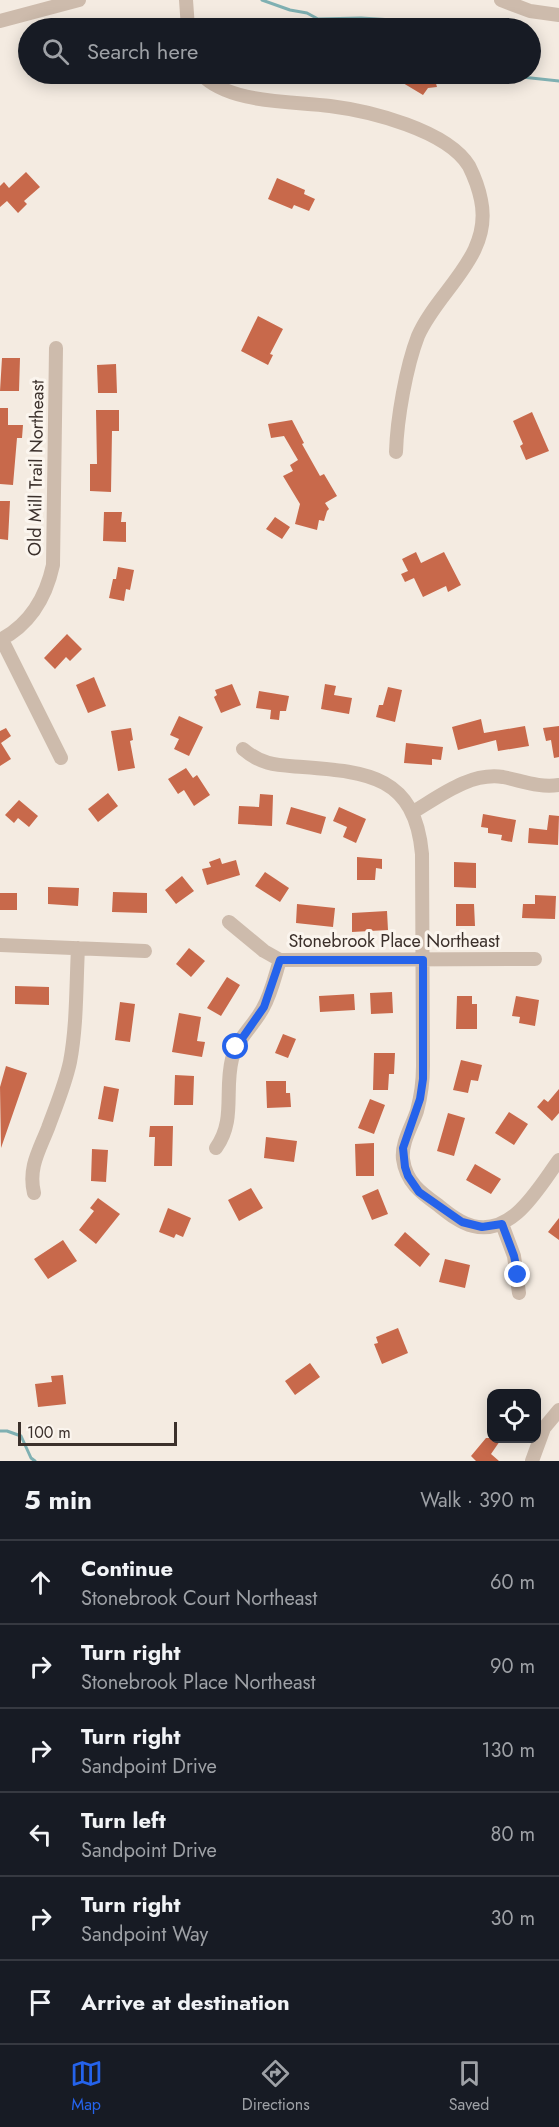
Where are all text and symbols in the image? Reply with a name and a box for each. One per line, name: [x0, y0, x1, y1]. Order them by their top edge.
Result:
search box: [18, 18, 541, 84]
icon: search: [39, 35, 72, 68]
text: Search here: [87, 35, 198, 67]
street label: Old Mill Trail Northeast: [21, 379, 51, 556]
street label: Stonebrook Place Northeast: [288, 928, 500, 954]
route start: [222, 1033, 248, 1059]
route end: [504, 1261, 530, 1287]
map controls: [487, 1389, 541, 1443]
button: locate: [487, 1389, 541, 1443]
scale bar: [18, 1419, 177, 1446]
text: 100 m: [27, 1421, 71, 1444]
text: 5 min: [24, 1481, 92, 1519]
text: Walk · 390 m: [420, 1486, 535, 1515]
text: Continue: [81, 1552, 173, 1584]
icon: ahead: [24, 1566, 57, 1599]
text: 60 m: [490, 1568, 535, 1597]
text: Stonebrook Court Northeast: [81, 1584, 317, 1613]
text: Turn right: [81, 1636, 181, 1668]
icon: right: [24, 1650, 57, 1683]
text: 90 m: [490, 1652, 535, 1681]
text: Stonebrook Place Northeast: [81, 1668, 315, 1697]
text: Turn right: [81, 1720, 181, 1752]
icon: right: [24, 1734, 57, 1767]
text: 130 m: [481, 1736, 535, 1765]
text: Sandpoint Drive: [81, 1752, 217, 1781]
text: Turn left: [81, 1804, 166, 1836]
icon: left: [24, 1818, 57, 1851]
text: 80 m: [490, 1820, 535, 1849]
text: Sandpoint Drive: [81, 1836, 217, 1865]
text: Turn right: [81, 1888, 181, 1920]
icon: right: [24, 1902, 57, 1935]
text: 30 m: [490, 1904, 535, 1933]
text: Sandpoint Way: [81, 1920, 208, 1949]
icon: arrive: [24, 1986, 57, 2019]
text: Arrive at destination: [81, 1986, 290, 2018]
tab: Map: [70, 2057, 103, 2116]
tab: Directions: [242, 2057, 310, 2116]
tab: Saved: [449, 2057, 489, 2116]

